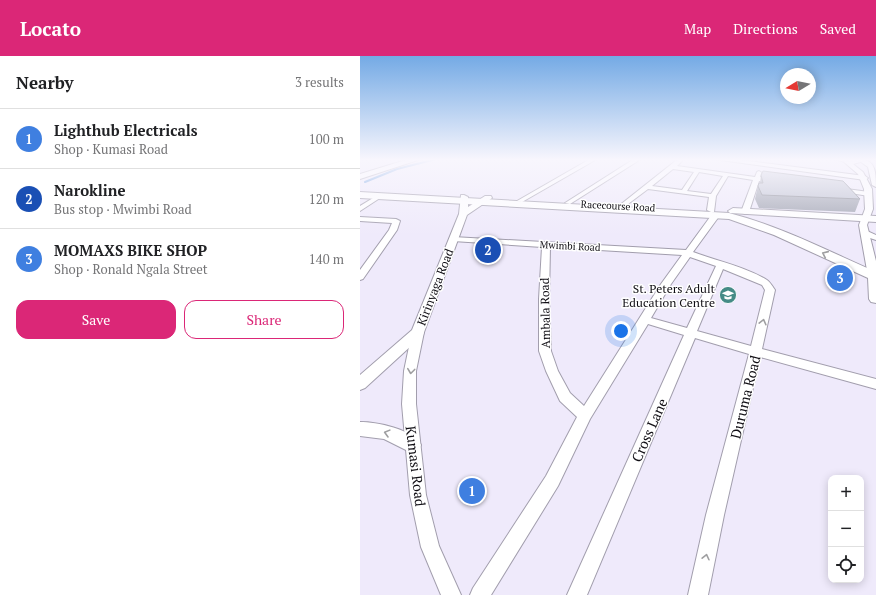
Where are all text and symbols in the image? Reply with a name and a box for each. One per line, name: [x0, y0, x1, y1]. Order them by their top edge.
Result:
text: Locato: [20, 16, 81, 41]
text: Map: [684, 19, 711, 38]
text: Directions: [733, 19, 798, 38]
text: Saved: [820, 19, 856, 38]
north arrow: [780, 68, 816, 104]
text: Nearby: [16, 71, 74, 94]
text: 3 results: [295, 73, 344, 91]
text: Lighthub Electricals: [54, 120, 198, 140]
text: 1: [25, 130, 33, 148]
text: 100 m: [309, 130, 344, 148]
text: Shop · Kumasi Road: [54, 140, 168, 158]
text: Narokline: [54, 180, 126, 200]
text: 2: [25, 190, 33, 208]
text: 120 m: [309, 190, 344, 208]
street label: Racecourse Road: [580, 198, 656, 214]
text: Bus stop · Mwimbi Road: [54, 200, 192, 218]
pin: 2: [475, 235, 501, 265]
street label: Mwimbi Road: [539, 238, 601, 254]
text: MOMAXS BIKE SHOP: [54, 240, 207, 260]
street label: Kirinyaga Road: [414, 246, 457, 327]
text: 3: [25, 250, 33, 268]
text: 140 m: [309, 250, 344, 268]
one-way arrow: [822, 251, 830, 259]
text: Shop · Ronald Ngala Street: [54, 260, 208, 278]
pin: 3: [827, 263, 853, 293]
street label: Ambala Road: [537, 277, 553, 348]
place label: St. Peters Adult Education Centre: [622, 281, 716, 310]
school or university icon: St. Peters Adult Education Centre: [718, 285, 738, 305]
button: Save: [16, 300, 176, 339]
button: Share: [184, 300, 344, 339]
one-way arrow: [758, 319, 767, 326]
your location: [611, 321, 631, 341]
street label: Duruma Road: [725, 353, 765, 441]
one-way arrow: [407, 368, 416, 374]
street label: Cross Lane: [627, 395, 671, 465]
street label: Kumasi Road: [402, 425, 430, 508]
one-way arrow: [384, 429, 391, 438]
map controls: [828, 475, 864, 583]
button: +: [828, 475, 864, 511]
pin: 1: [459, 476, 485, 506]
button: −: [828, 511, 864, 547]
button: locate: [828, 547, 864, 583]
one-way arrow: [701, 554, 710, 561]

